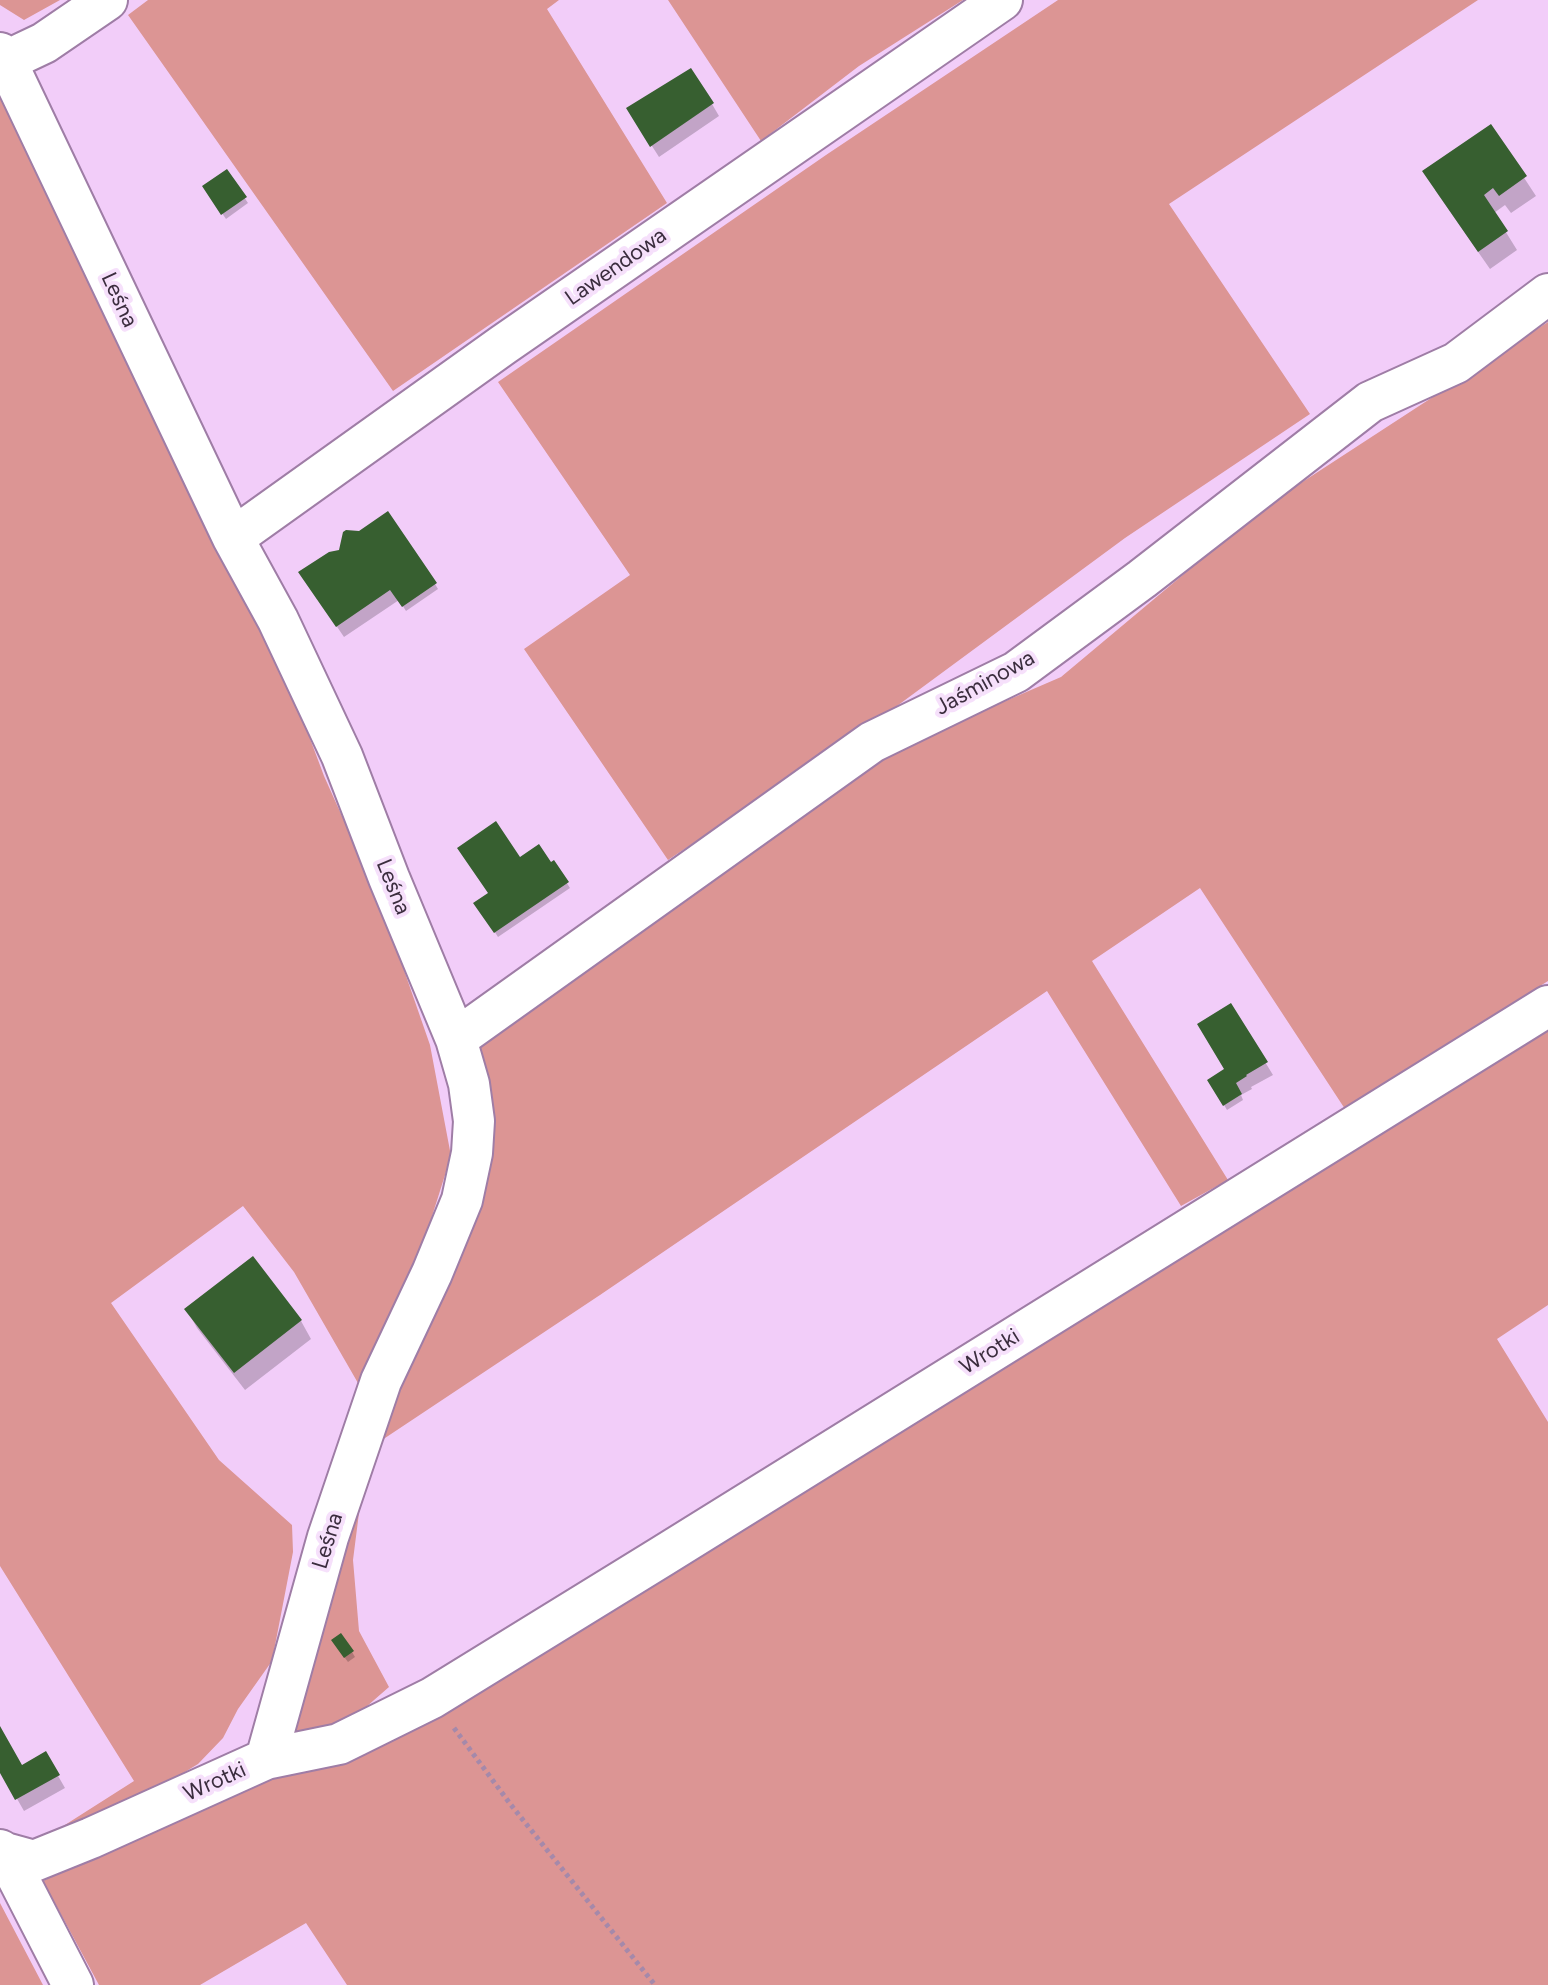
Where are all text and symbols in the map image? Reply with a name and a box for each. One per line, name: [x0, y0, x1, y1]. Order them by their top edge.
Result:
street label: Lawendowa: [560, 223, 672, 311]
street label: Leśna: [95, 268, 143, 332]
street label: Jaśminowa: [931, 645, 1039, 721]
street label: Leśna: [370, 855, 416, 919]
street label: Wrotki: [955, 1323, 1025, 1381]
street label: Leśna: [307, 1510, 349, 1572]
street label: Wrotki: [180, 1757, 250, 1807]

